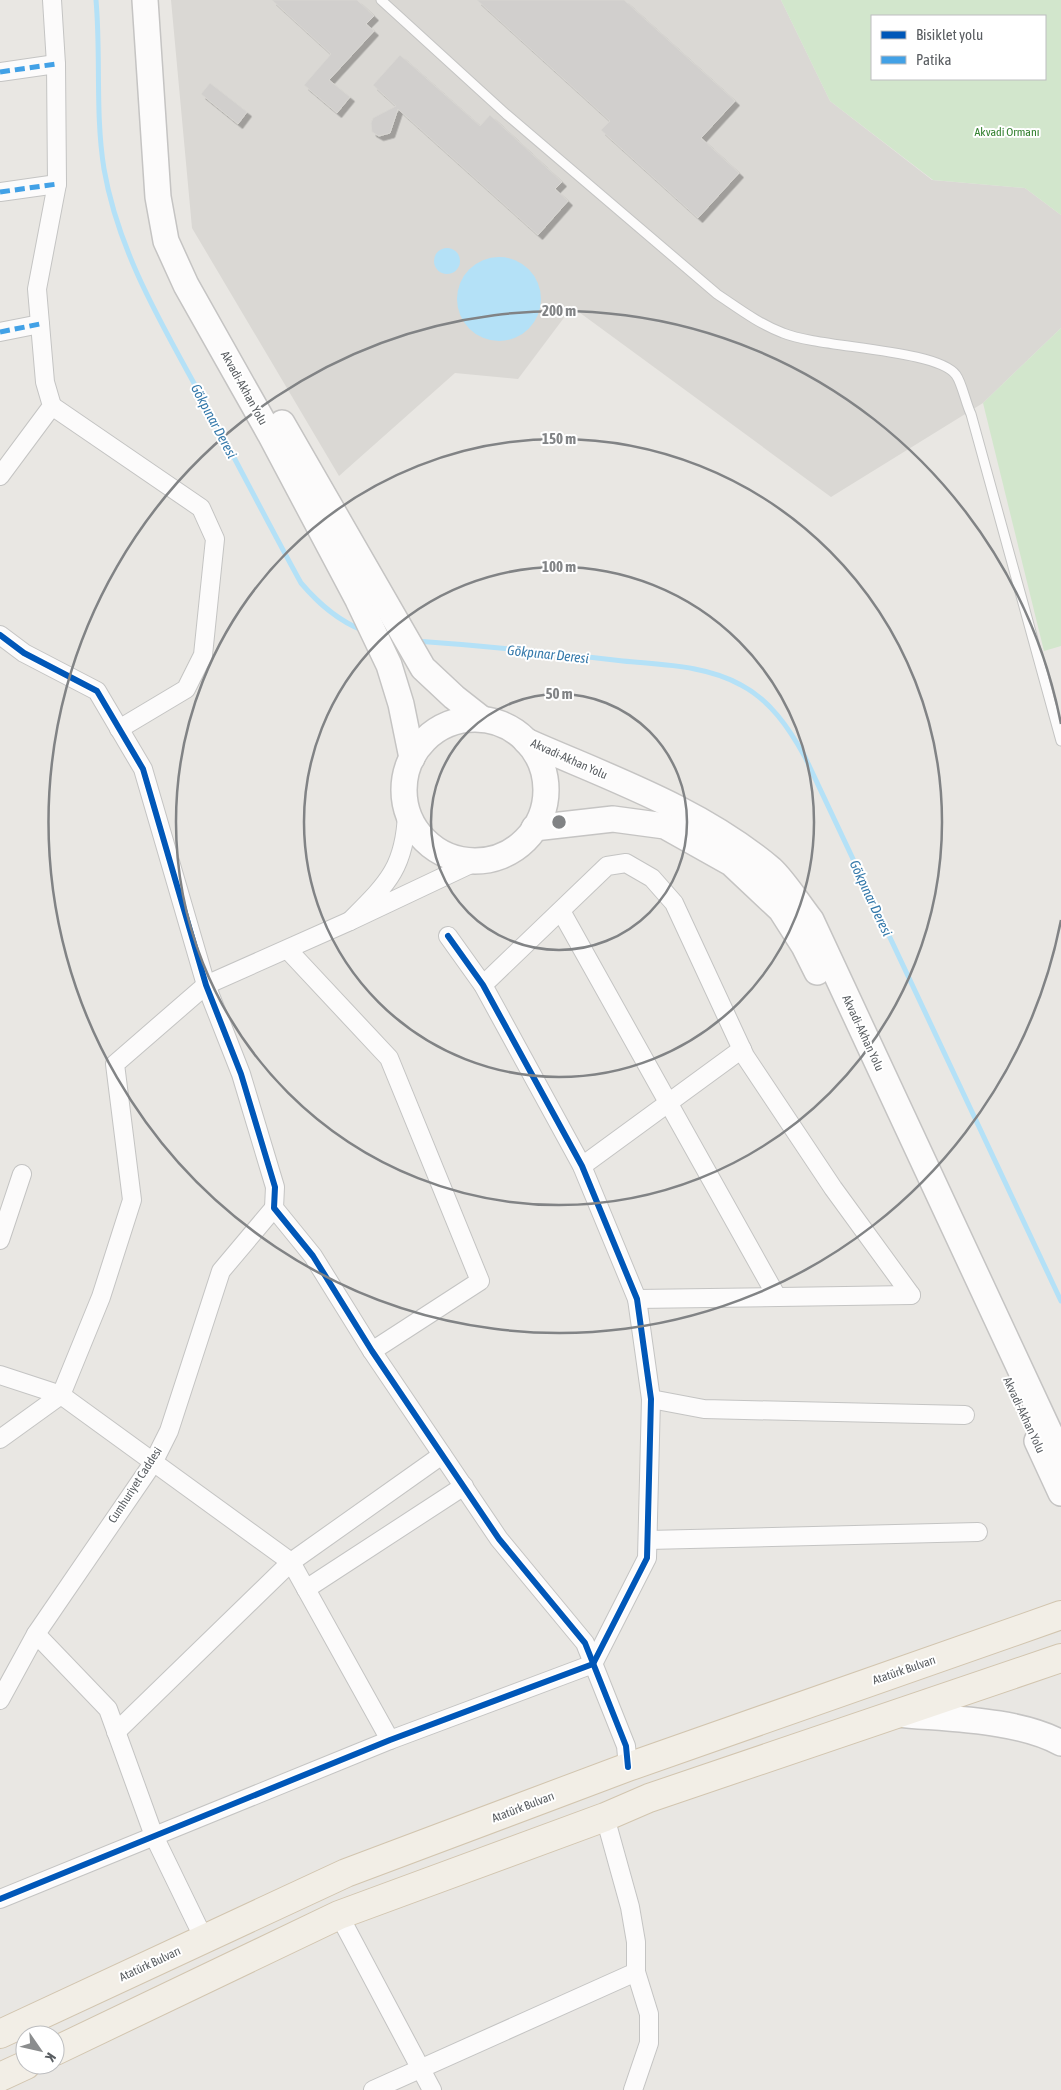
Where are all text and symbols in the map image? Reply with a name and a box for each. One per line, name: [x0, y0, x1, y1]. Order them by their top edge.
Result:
legend: [871, 15, 1046, 80]
text: Bisiklet yolu: [916, 26, 983, 43]
text: Patika: [916, 51, 951, 68]
park label: Akvadi Ormanı: [974, 125, 1040, 139]
text: 200 m: [542, 302, 576, 319]
street label: Akvadi-Akhan Yolu: [218, 349, 270, 428]
water label: Gökpınar Deresi: [188, 381, 240, 461]
text: 150 m: [542, 430, 576, 447]
text: 100 m: [542, 558, 576, 575]
water label: Gökpınar Deresi: [506, 642, 590, 666]
text: 50 m: [546, 685, 573, 702]
street label: Akvadi-Akhan Yolu: [529, 736, 610, 782]
centre of rings: [550, 813, 568, 831]
water label: Gökpınar Deresi: [846, 858, 896, 938]
street label: Akvadi-Akhan Yolu: [839, 993, 887, 1073]
street label: Akvadi-Akhan Yolu: [1000, 1375, 1048, 1455]
street label: Cumhuriyet Caddesi: [105, 1444, 165, 1526]
street label: Atatürk Bulvarı: [871, 1653, 937, 1687]
street label: Atatürk Bulvarı: [490, 1789, 556, 1825]
street label: Atatürk Bulvarı: [117, 1944, 183, 1984]
north arrow: [15, 2025, 65, 2075]
text: K: [42, 2050, 59, 2065]

